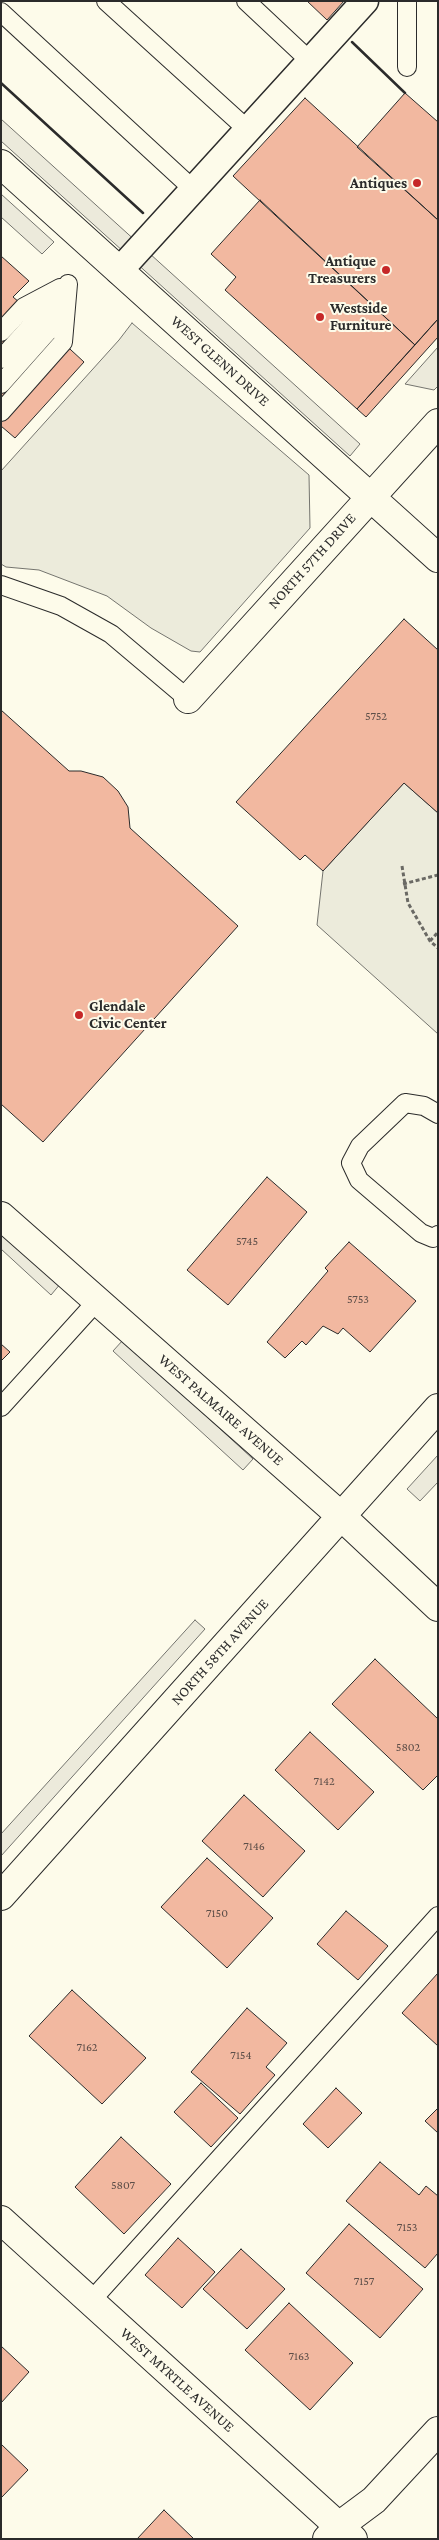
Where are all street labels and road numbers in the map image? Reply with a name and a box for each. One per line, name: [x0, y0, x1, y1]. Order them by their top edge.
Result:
street label: WEST GLENN DRIVE: [167, 312, 273, 410]
street label: NORTH 57TH DRIVE: [264, 509, 360, 613]
street label: WEST PALMAIRE AVENUE: [155, 1351, 287, 1469]
street label: NORTH 58TH AVENUE: [167, 1595, 273, 1709]
street label: WEST MYRTLE AVENUE: [116, 2324, 238, 2436]

